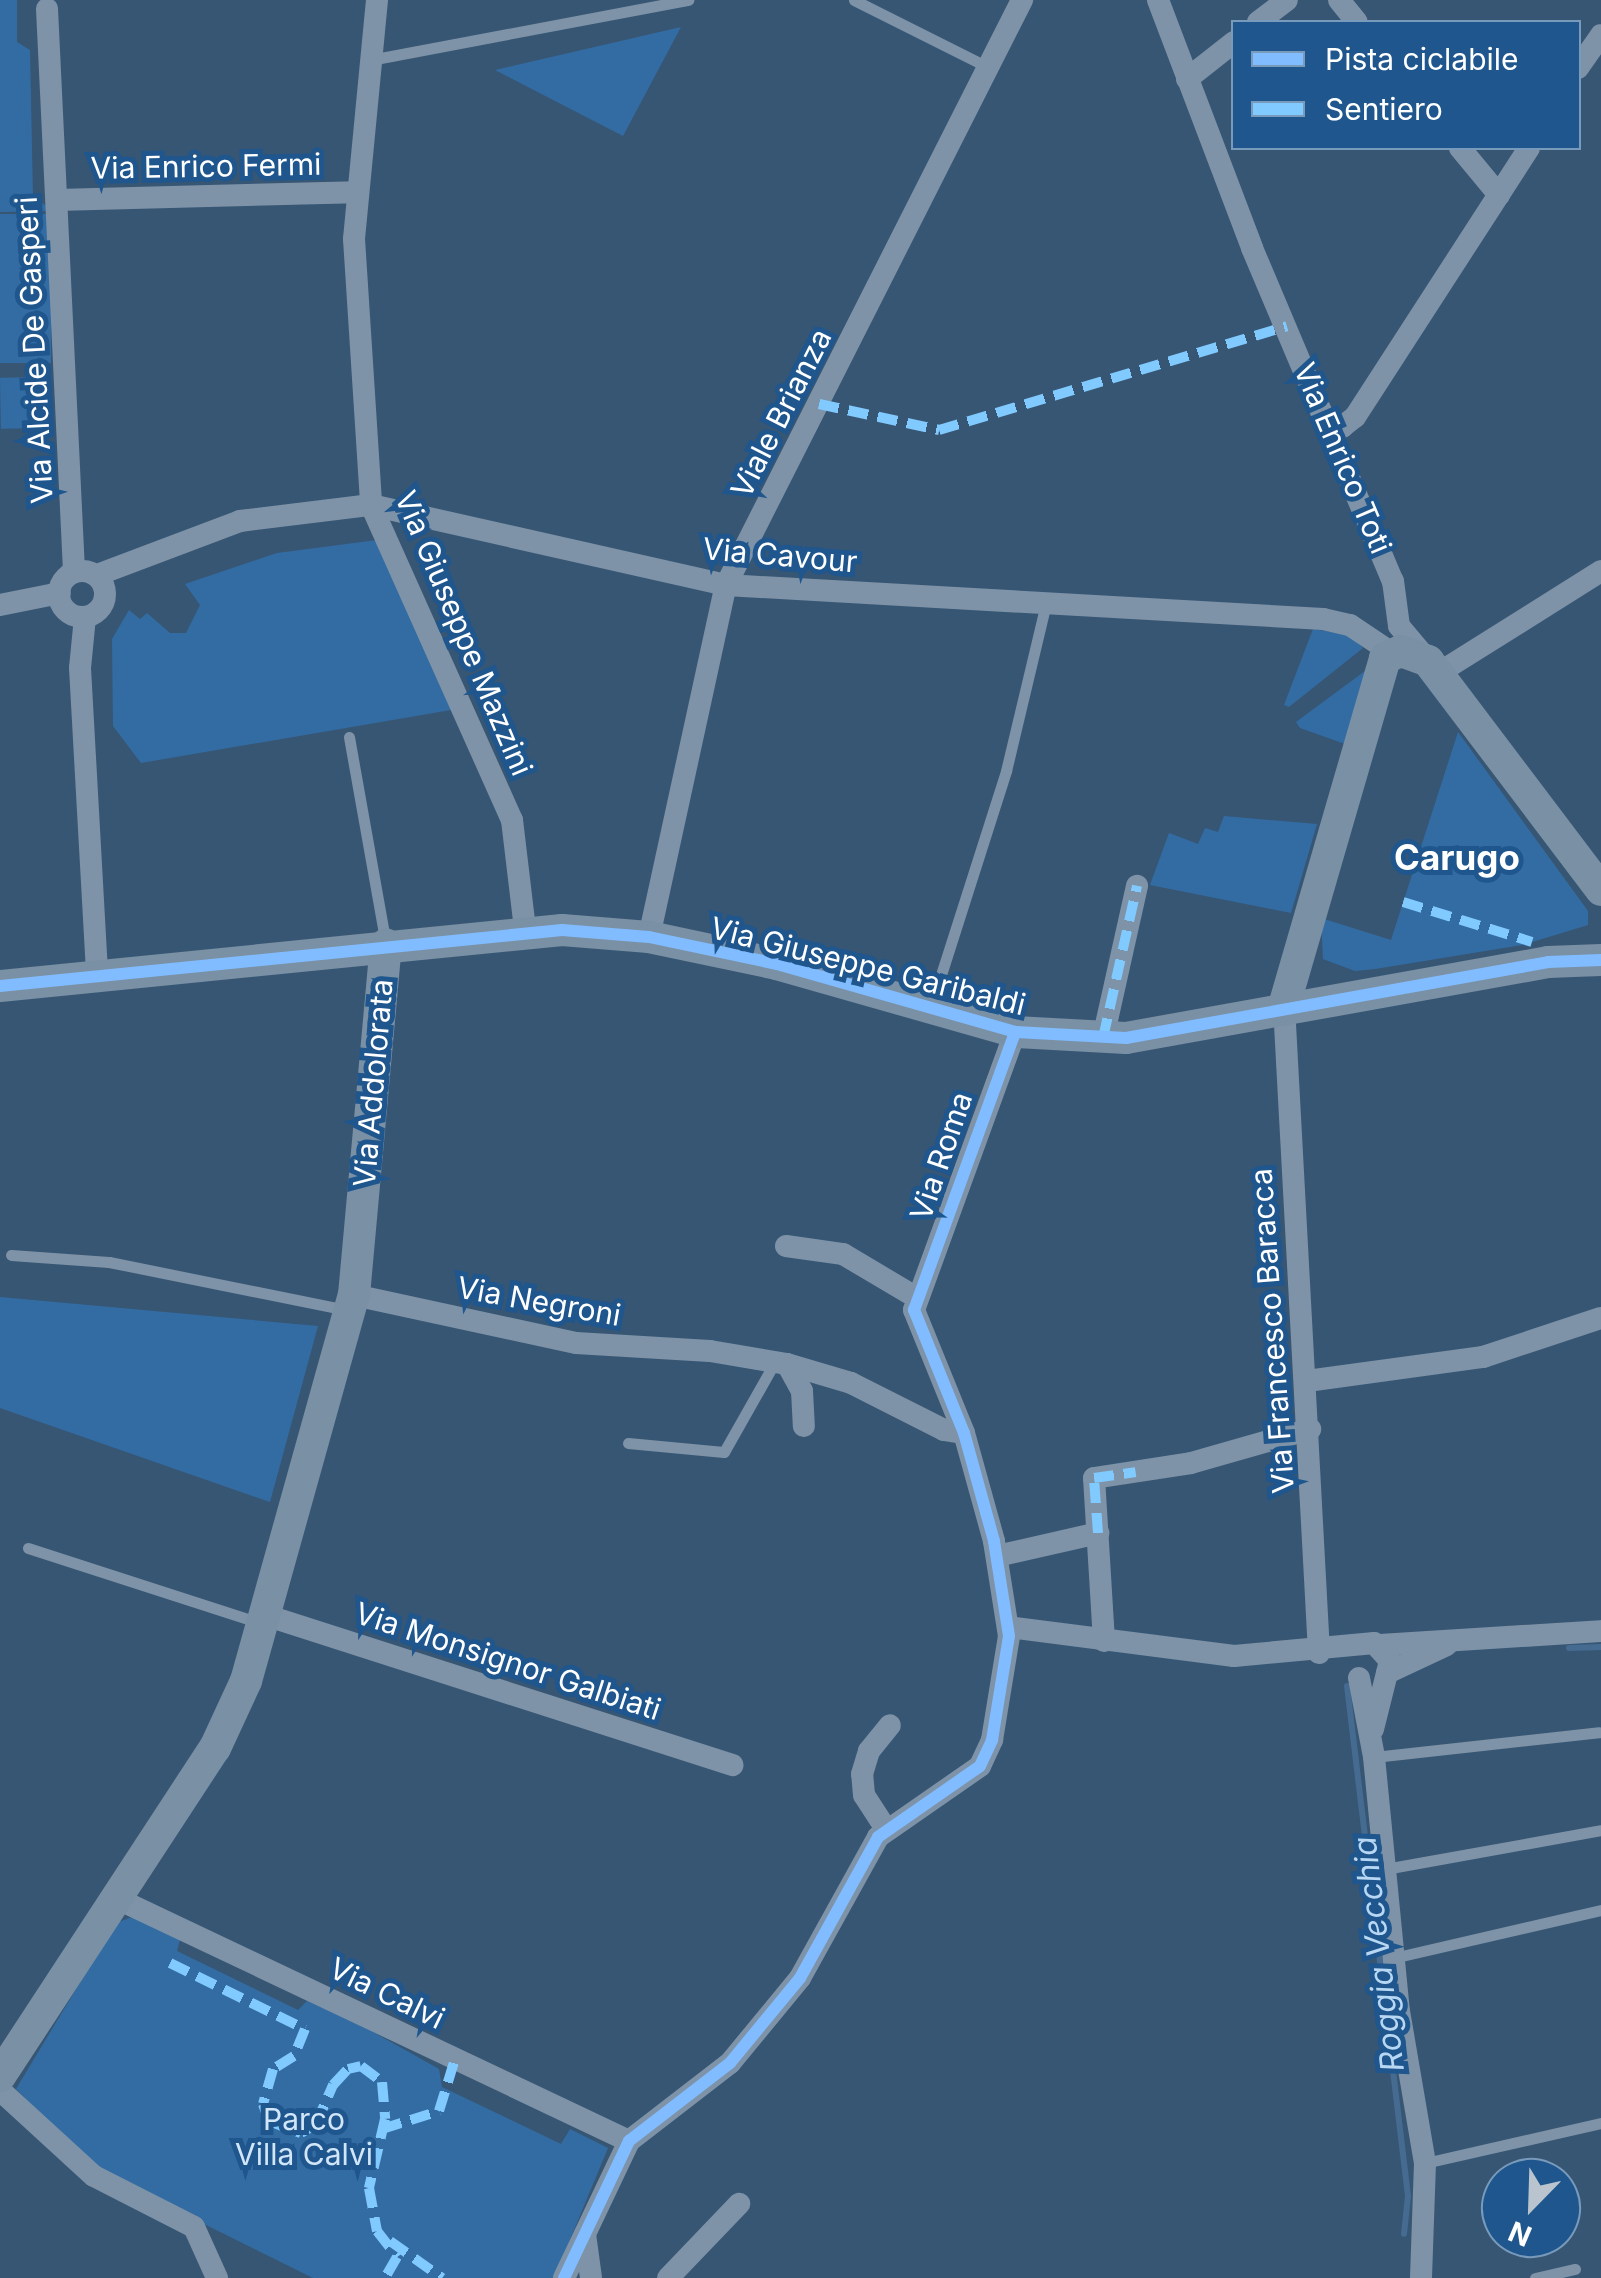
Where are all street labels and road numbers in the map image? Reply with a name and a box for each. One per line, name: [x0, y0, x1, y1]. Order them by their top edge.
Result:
street label: Via Enrico Fermi: [90, 146, 322, 186]
street label: Via Alcide De Gasperi: [8, 196, 60, 504]
street label: Viale Brianza: [723, 323, 839, 503]
street label: Via Enrico Toti: [1287, 357, 1399, 559]
street label: Via Giuseppe Mazzini: [388, 485, 540, 781]
street label: Via Cavour: [701, 530, 859, 580]
street label: Via Giuseppe Garibaldi: [707, 909, 1029, 1023]
street label: Via Addolorata: [346, 977, 400, 1189]
street label: Via Roma: [902, 1087, 980, 1225]
street label: Via Francesco Baracca: [1243, 1167, 1301, 1495]
street label: Via Negroni: [454, 1269, 624, 1333]
street label: Via Monsignor Galbiati: [351, 1595, 665, 1727]
street label: Via Calvi: [324, 1950, 450, 2036]

